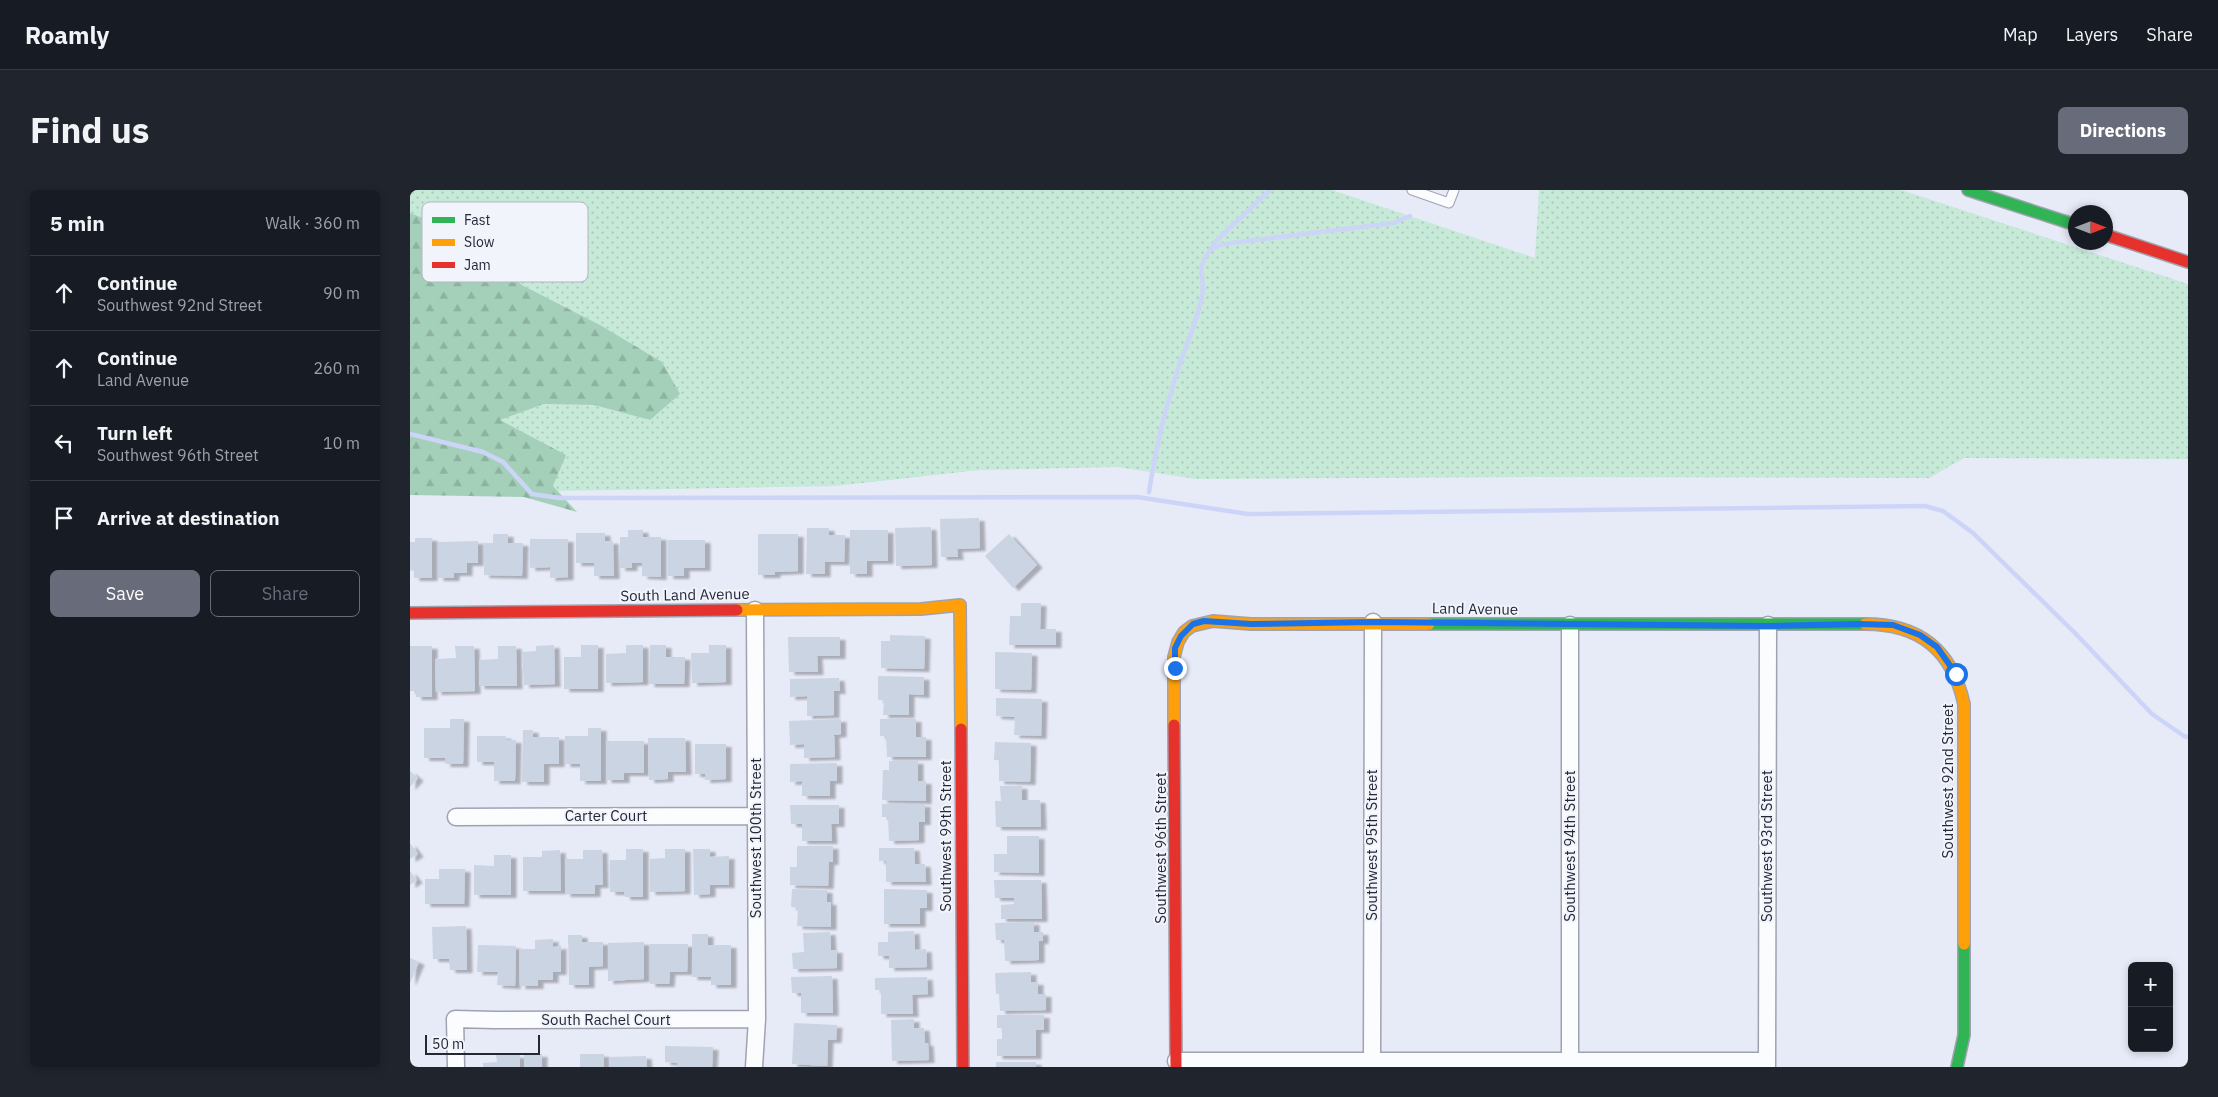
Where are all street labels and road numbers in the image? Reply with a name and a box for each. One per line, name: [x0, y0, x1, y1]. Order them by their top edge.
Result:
street label: South Land Avenue: [620, 584, 750, 605]
street label: Land Avenue: [1432, 598, 1518, 619]
street label: Southwest 92nd Street: [1938, 704, 1957, 858]
street label: Southwest 100th Street: [746, 758, 765, 918]
street label: Southwest 99th Street: [936, 760, 955, 912]
street label: Southwest 95th Street: [1362, 769, 1381, 921]
street label: Southwest 94th Street: [1560, 770, 1579, 922]
street label: Southwest 93rd Street: [1757, 770, 1776, 922]
street label: Southwest 96th Street: [1151, 772, 1170, 924]
street label: Carter Court: [565, 806, 647, 825]
street label: South Rachel Court: [541, 1010, 671, 1029]

